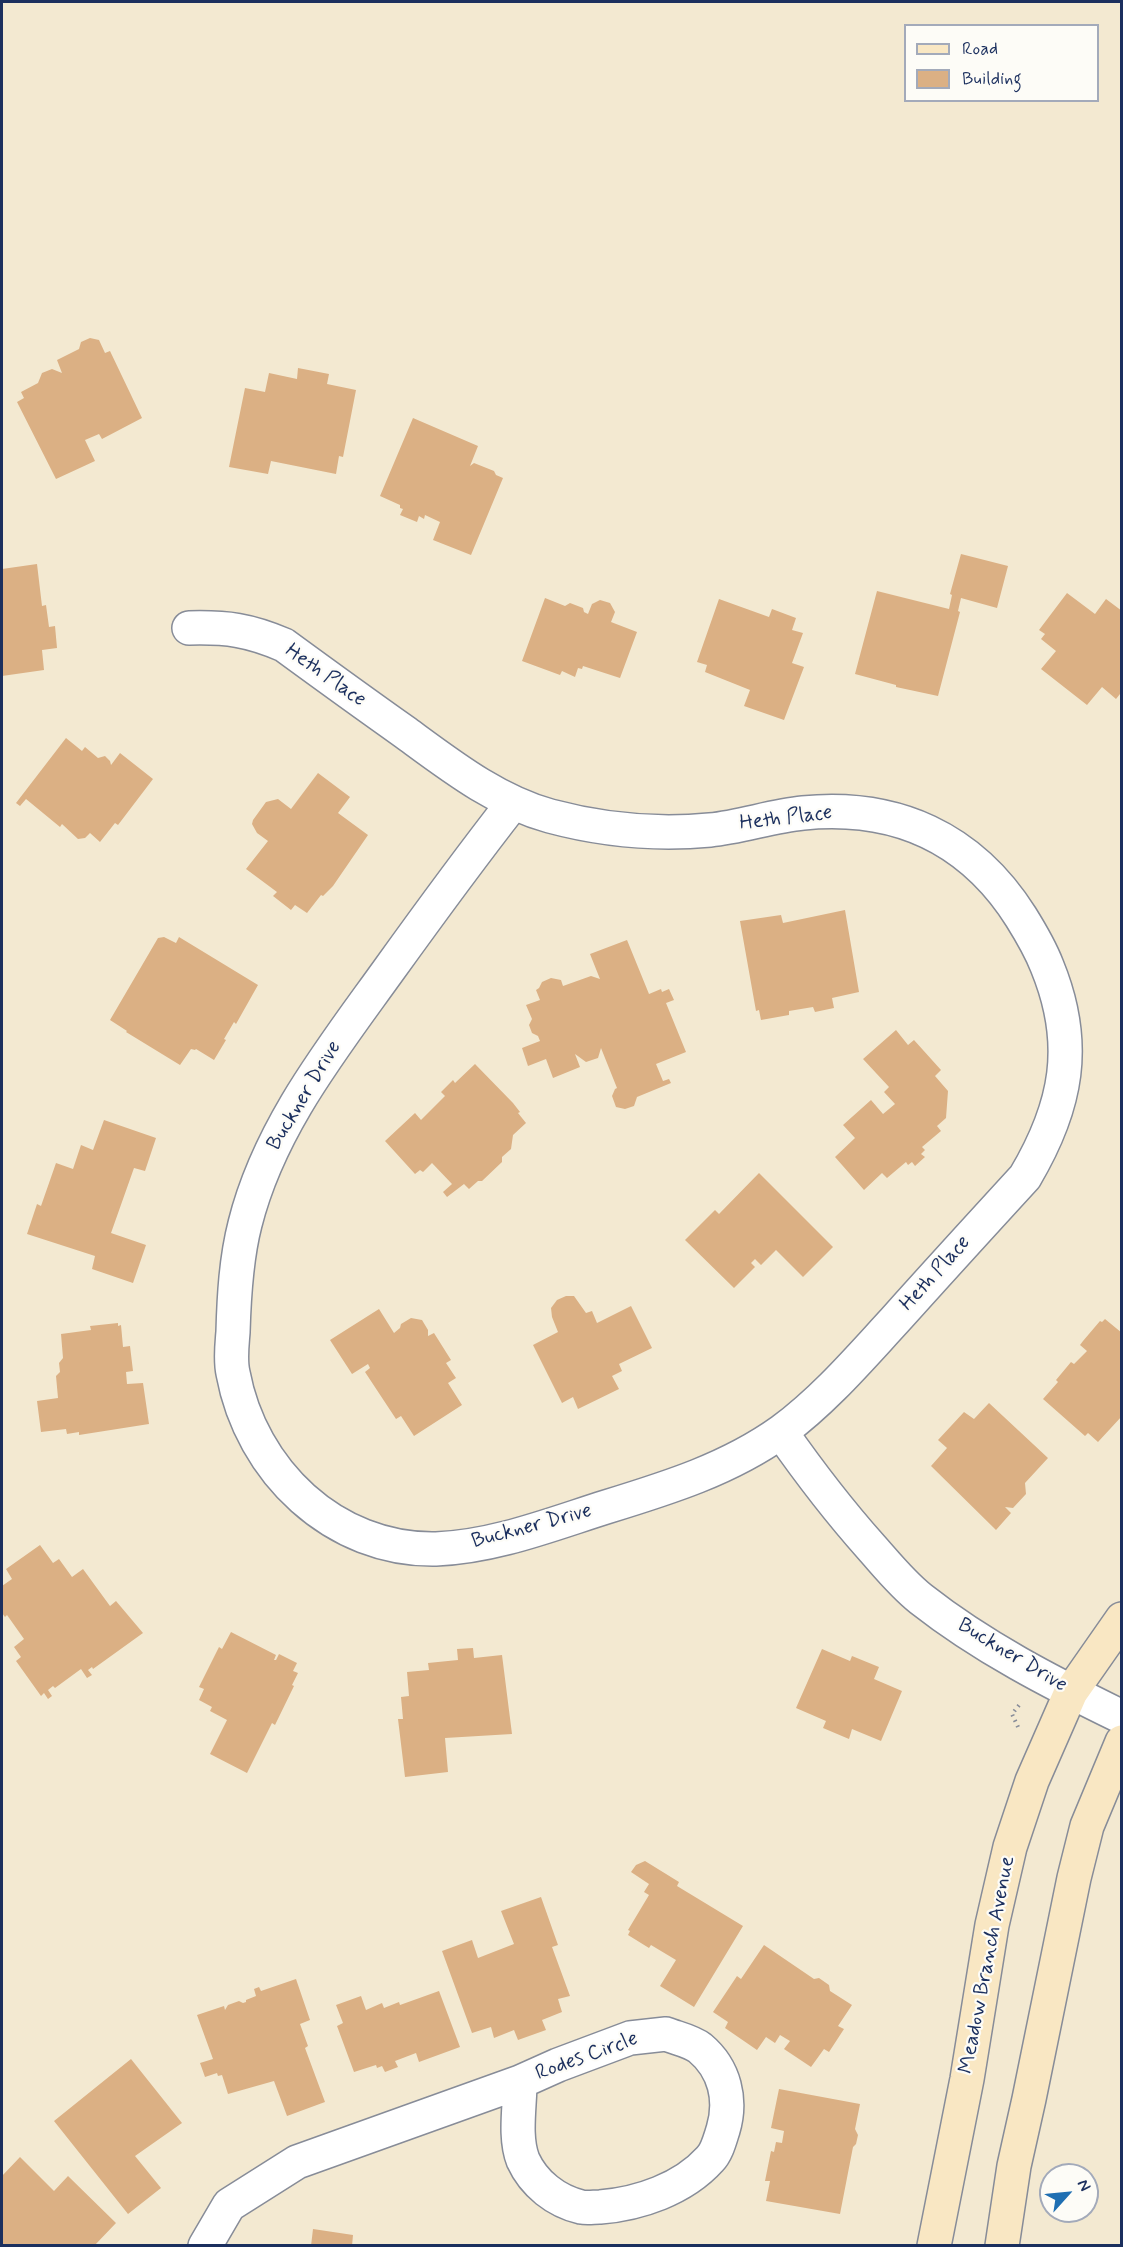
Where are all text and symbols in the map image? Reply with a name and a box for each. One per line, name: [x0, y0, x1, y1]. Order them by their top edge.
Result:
legend: [904, 24, 1099, 102]
text: Road: [962, 37, 998, 61]
text: Building: [962, 67, 1022, 91]
street label: Heth Place: [280, 639, 370, 713]
street label: Heth Place: [738, 801, 834, 837]
street label: Buckner Drive: [262, 1037, 348, 1155]
street label: Heth Place: [895, 1231, 977, 1317]
street label: Buckner Drive: [469, 1499, 595, 1555]
street label: Buckner Drive: [953, 1613, 1071, 1699]
street label: Meadow Branch Avenue: [955, 1854, 1021, 2076]
street label: Rodes Circle: [532, 2027, 642, 2087]
north arrow: [1039, 2163, 1099, 2223]
text: N: [1072, 2176, 1095, 2195]

